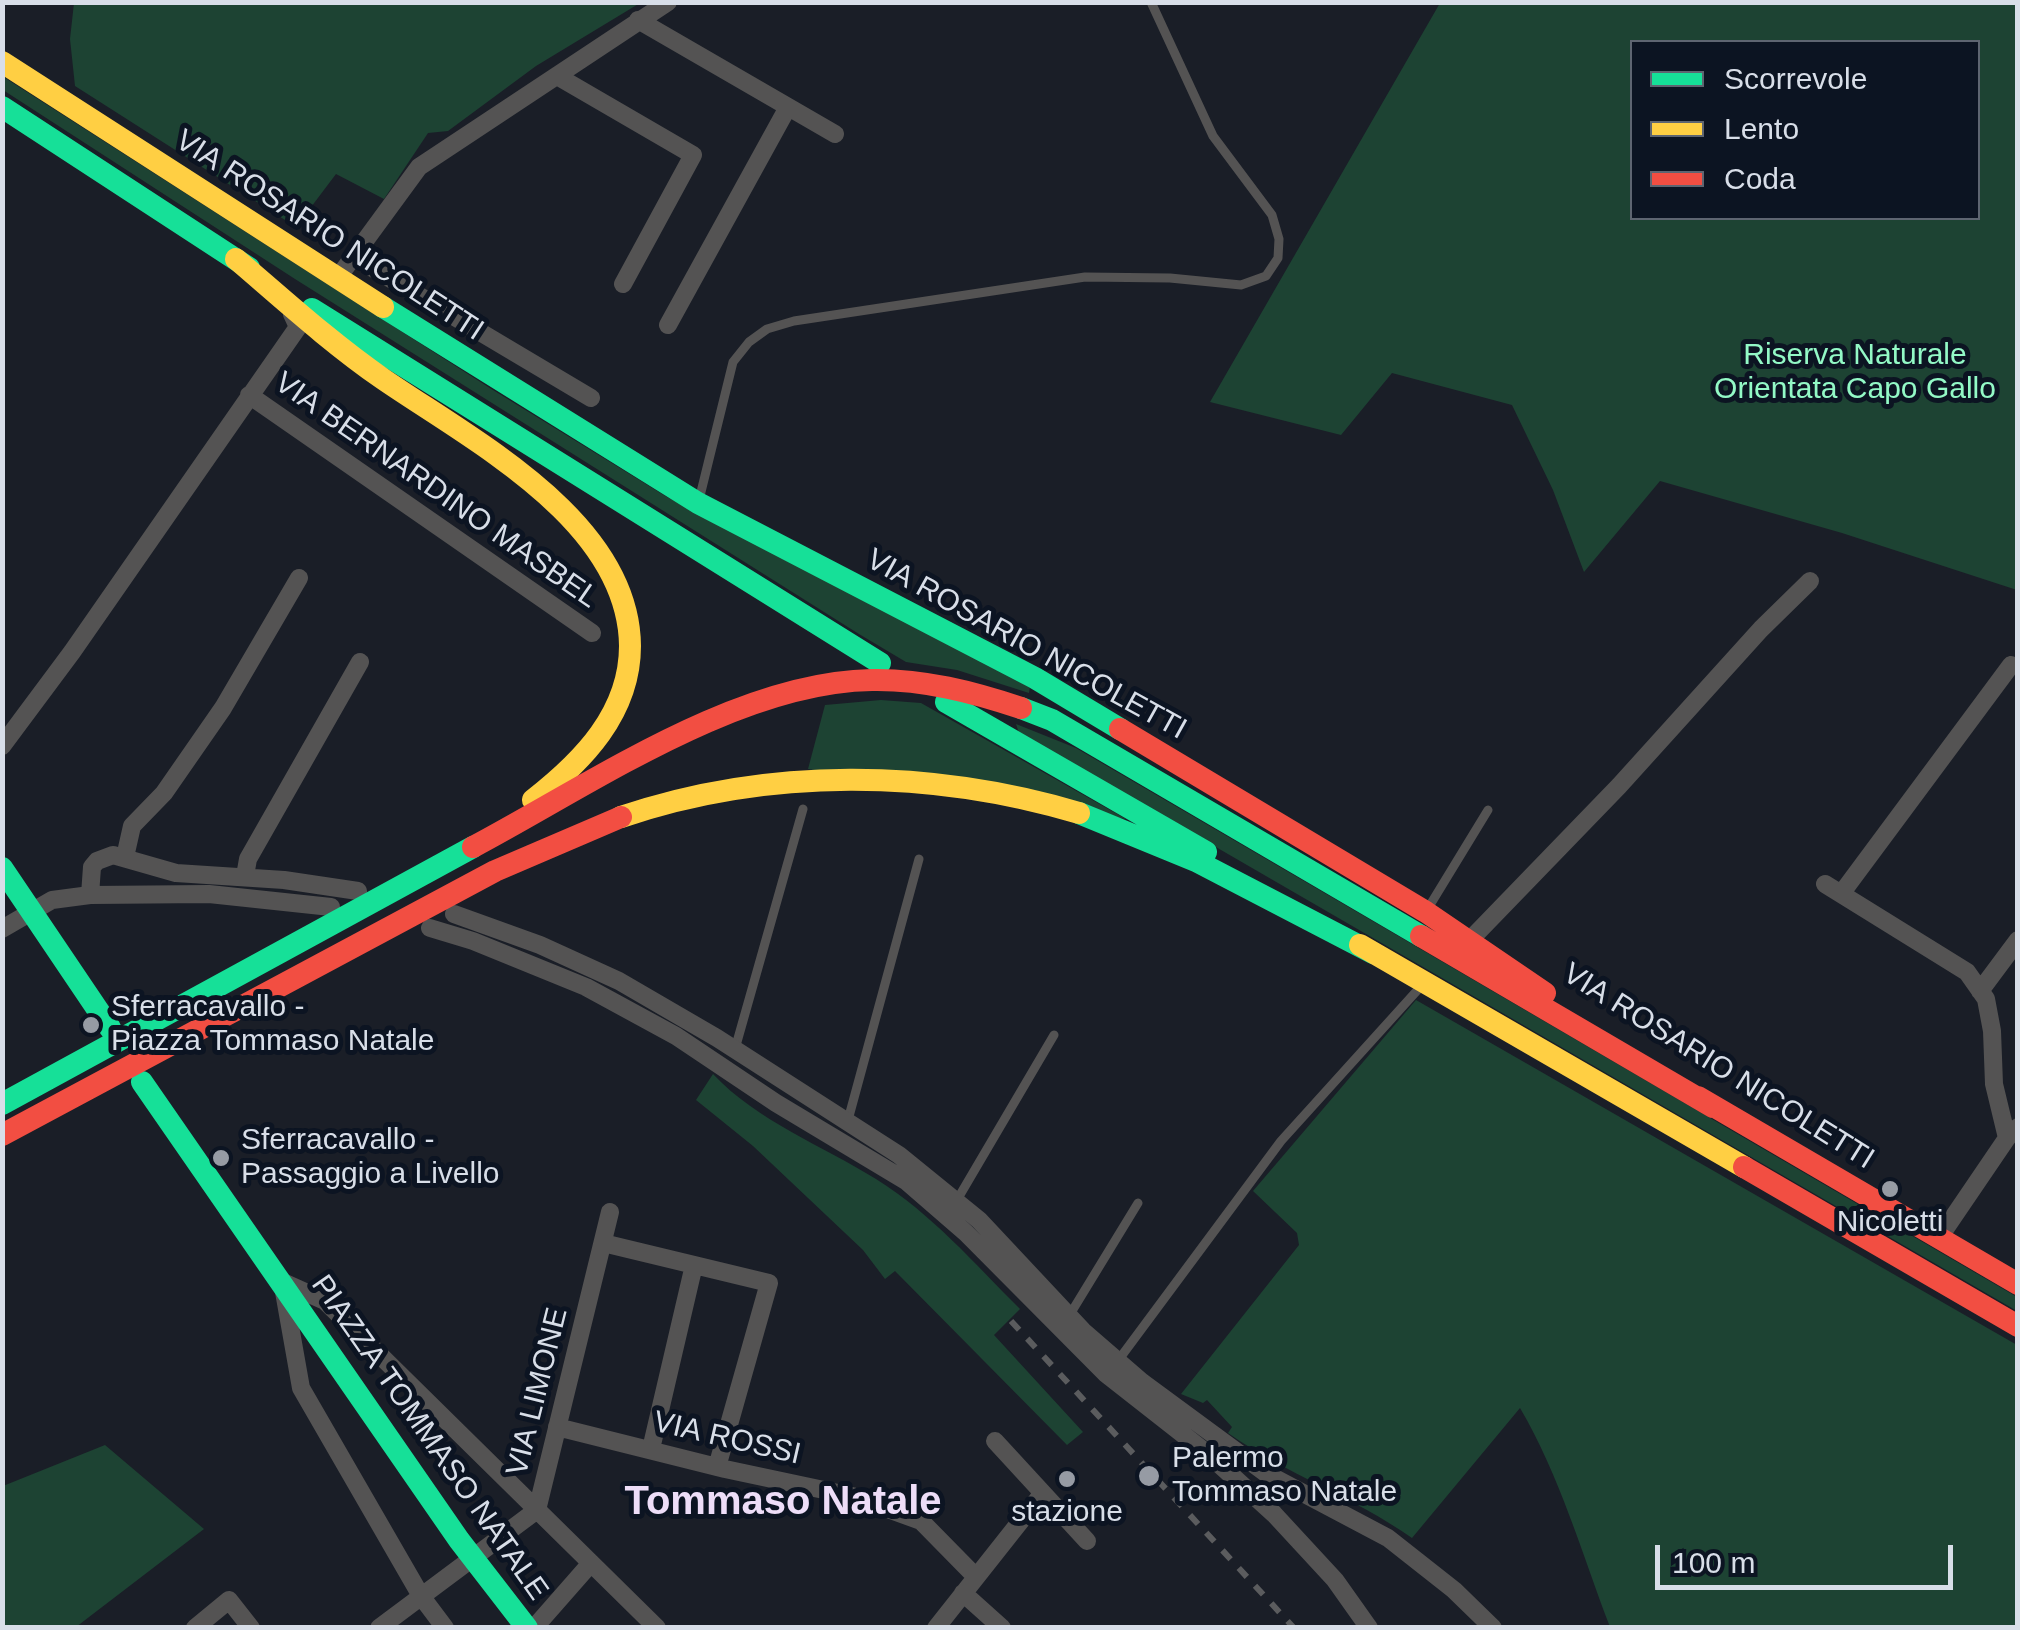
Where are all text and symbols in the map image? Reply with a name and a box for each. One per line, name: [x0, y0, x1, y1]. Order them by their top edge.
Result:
legend: [1630, 40, 1980, 220]
text: Scorrevole: [1724, 62, 1867, 95]
text: Lento: [1724, 112, 1799, 145]
street label: VIA ROSARIO NICOLETTI: [168, 123, 490, 349]
text: Coda: [1724, 162, 1796, 195]
park label: Riserva Naturale Orientata Capo Gallo: [1714, 338, 1996, 408]
street label: VIA BERNARDINO MASBEL: [267, 365, 605, 617]
street label: VIA ROSARIO NICOLETTI: [860, 542, 1192, 748]
street label: VIA ROSARIO NICOLETTI: [1556, 956, 1880, 1178]
place label: Sferracavallo - Piazza Tommaso Natale: [111, 990, 434, 1060]
marker: Sferracavallo - Piazza Tommaso Natale: [80, 1014, 102, 1036]
place label: Sferracavallo - Passaggio a Livello: [241, 1123, 500, 1194]
marker: Sferracavallo - Passaggio a Livello: [210, 1147, 232, 1169]
marker: Nicoletti: [1879, 1178, 1901, 1200]
place label: Nicoletti: [1837, 1205, 1943, 1241]
street label: PIAZZA TOMMASO NATALE: [303, 1269, 555, 1607]
street label: VIA LIMONE: [500, 1304, 576, 1480]
street label: VIA ROSSI: [650, 1405, 804, 1473]
place label: Palermo Tommaso Natale: [1172, 1441, 1397, 1512]
marker: Palermo Tommaso Natale: [1136, 1463, 1162, 1489]
marker: stazione: [1056, 1468, 1078, 1490]
district label: Tommaso Natale: [624, 1479, 942, 1527]
place label: stazione: [1011, 1495, 1123, 1531]
scale bar: [1660, 1525, 1958, 1587]
text: 100 m: [1672, 1546, 1755, 1579]

